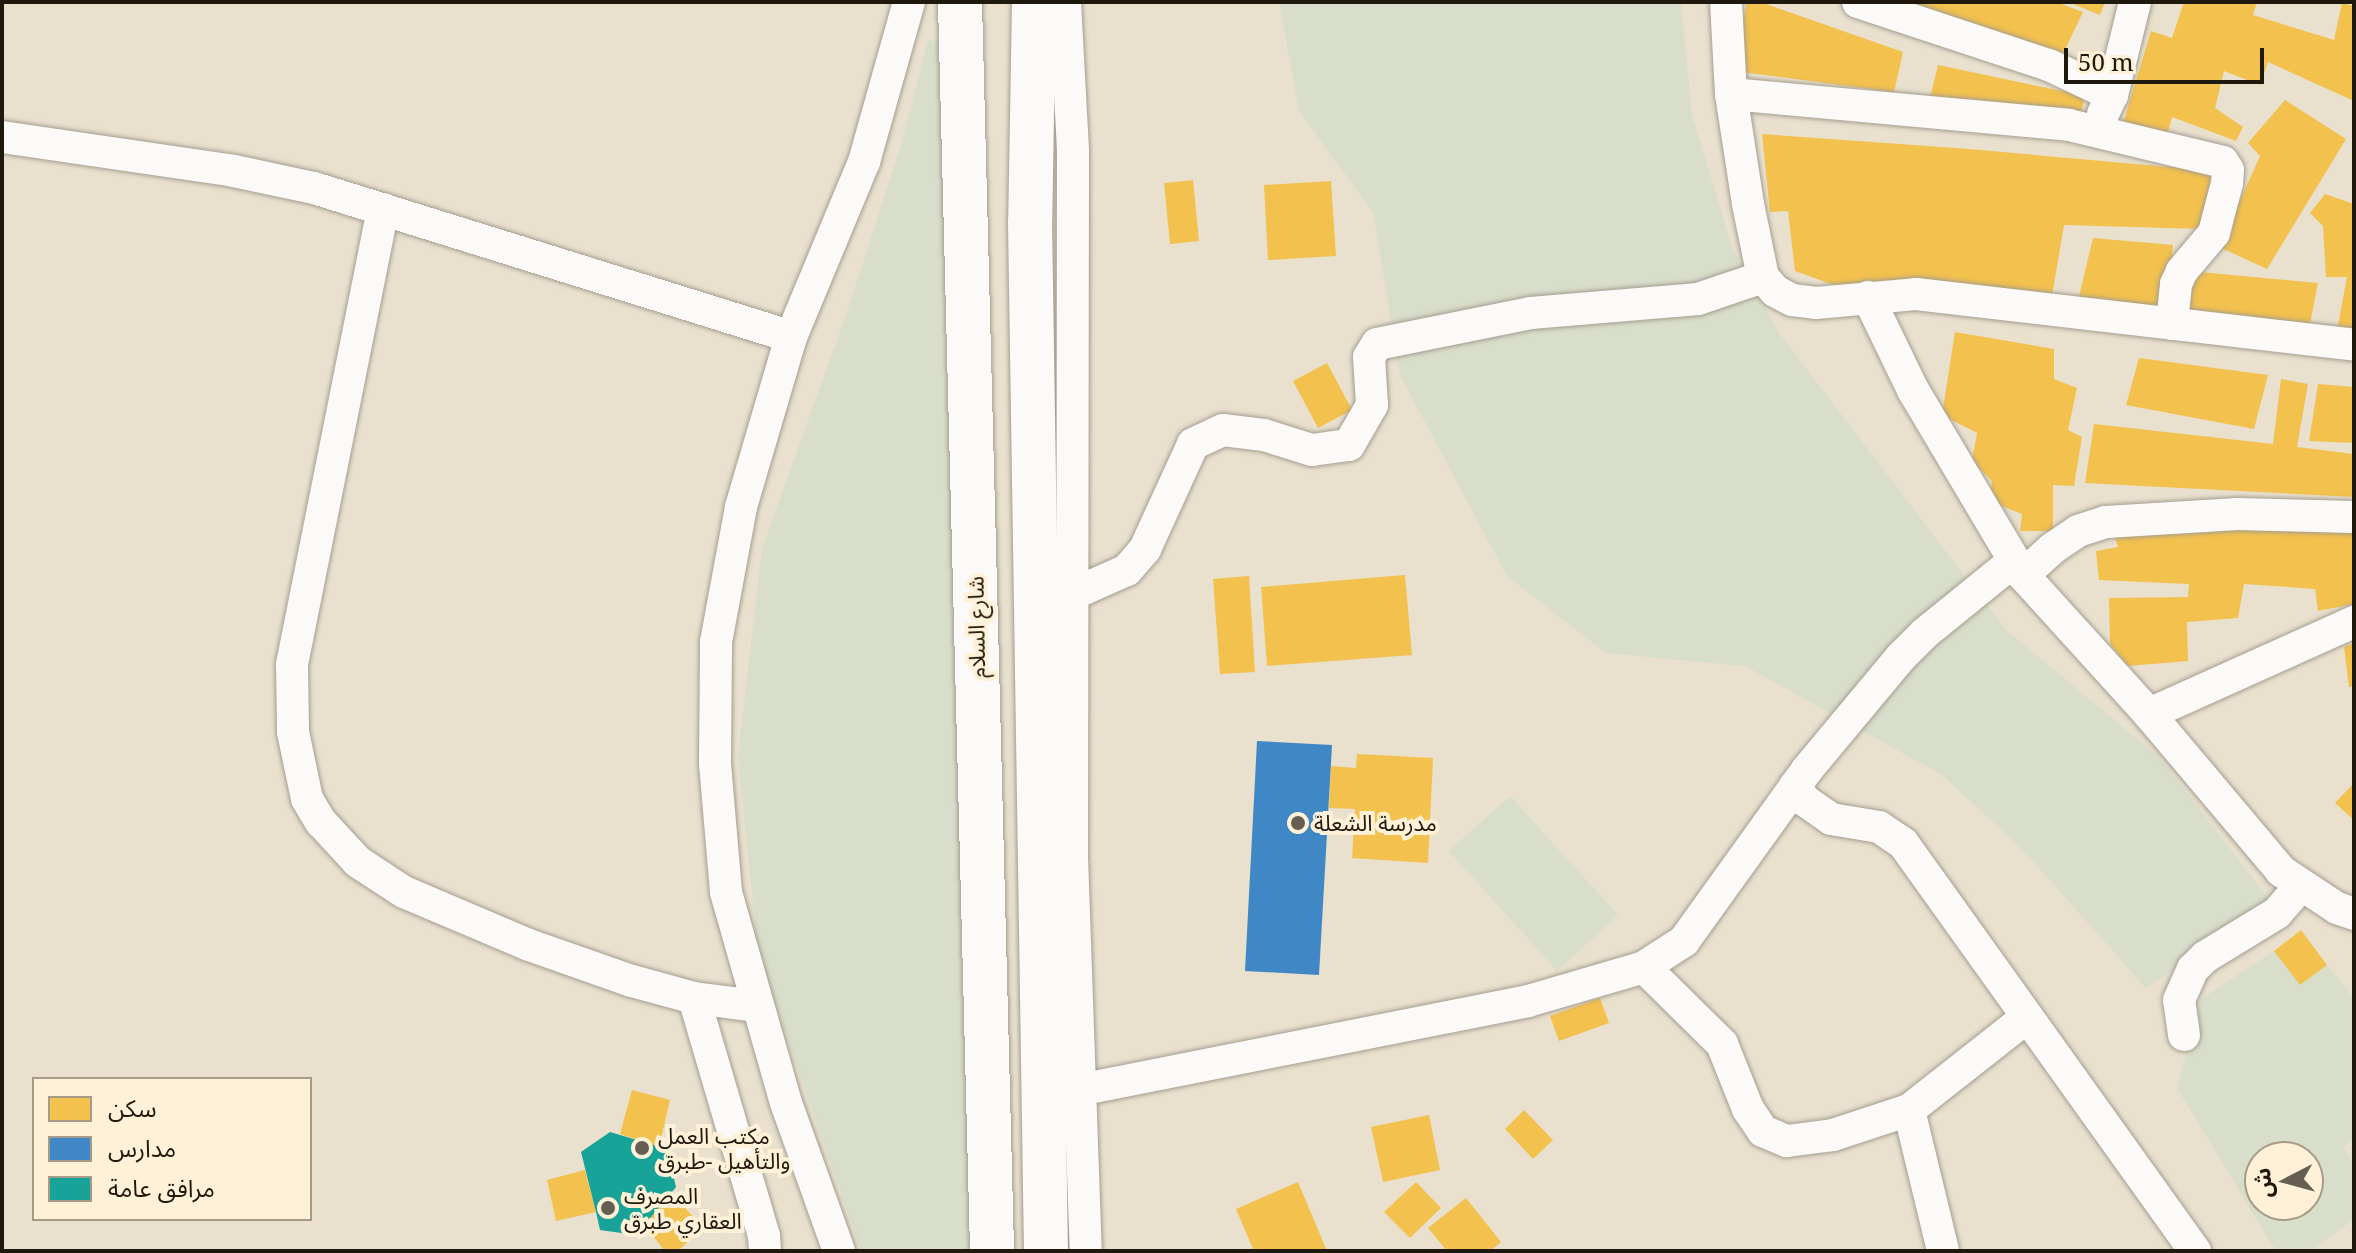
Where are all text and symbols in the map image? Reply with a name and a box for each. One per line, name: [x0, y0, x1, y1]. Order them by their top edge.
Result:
scale bar: [2068, 32, 2268, 82]
text: 50 m: [2078, 45, 2134, 78]
street label: شارع السلام: [962, 576, 990, 678]
place label: مدرسة الشعلة: [1314, 810, 1437, 836]
marker: مدرسة الشعلة: [1289, 814, 1307, 832]
legend: [32, 1077, 312, 1221]
text: سكن: [108, 1091, 157, 1124]
place label: مكتب العمل والتأهيل -طبرق: [658, 1122, 790, 1174]
text: مدارس: [108, 1131, 176, 1164]
marker: مكتب العمل والتأهيل -طبرق: [633, 1139, 651, 1157]
north arrow: [2244, 1141, 2324, 1221]
text: ش: [2246, 1167, 2279, 1200]
text: مرافق عامة: [108, 1171, 215, 1204]
place label: المصرف العقاري طبرق: [624, 1182, 742, 1234]
marker: المصرف العقاري طبرق: [599, 1199, 617, 1217]

